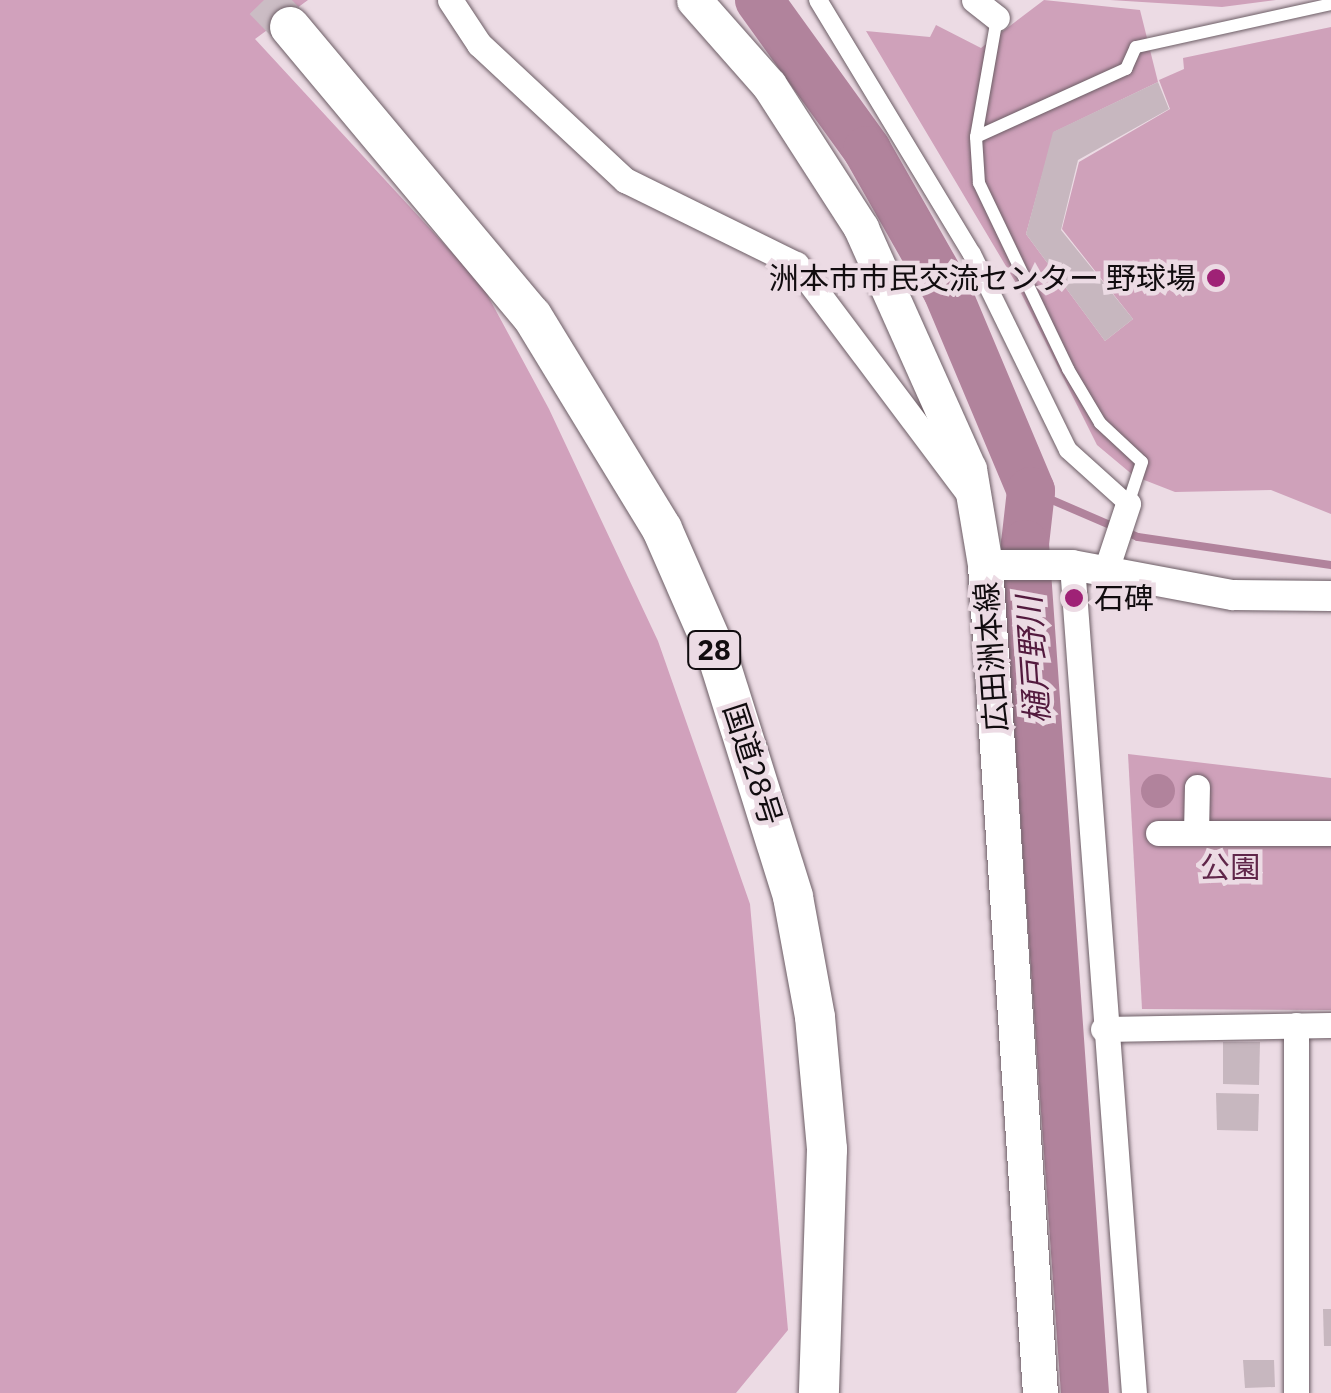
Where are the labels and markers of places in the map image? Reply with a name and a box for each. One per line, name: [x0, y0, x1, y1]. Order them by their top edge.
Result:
place label: 洲本市市民交流センター 野球場: [769, 260, 1196, 296]
marker: 洲本市市民交流センター 野球場: [1205, 267, 1227, 289]
place label: 石碑: [1094, 580, 1154, 616]
marker: 石碑: [1063, 587, 1085, 609]

